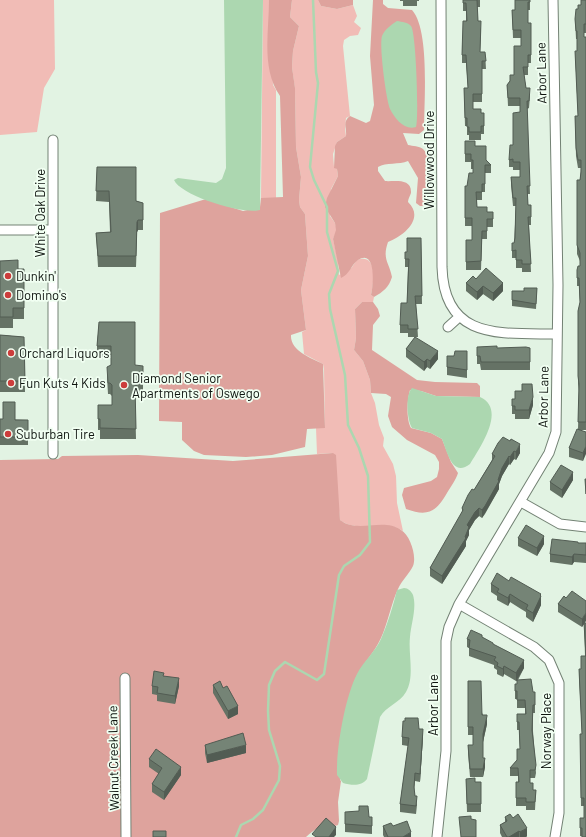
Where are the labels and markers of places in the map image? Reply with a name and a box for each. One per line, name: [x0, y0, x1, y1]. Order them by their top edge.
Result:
place label: Dunkin': [16, 268, 56, 284]
marker: Dunkin': [3, 271, 13, 281]
place label: Domino's: [16, 287, 67, 303]
marker: Domino's: [3, 290, 13, 300]
place label: Orchard Liquors: [19, 345, 109, 361]
marker: Orchard Liquors: [6, 348, 16, 358]
place label: Diamond Senior Apartments of Oswego: [132, 370, 260, 401]
place label: Fun Kuts 4 Kids: [19, 375, 106, 391]
marker: Fun Kuts 4 Kids: [6, 378, 16, 388]
marker: Diamond Senior Apartments of Oswego: [119, 380, 129, 390]
place label: Suburban Tire: [16, 426, 95, 442]
marker: Suburban Tire: [3, 429, 13, 439]

